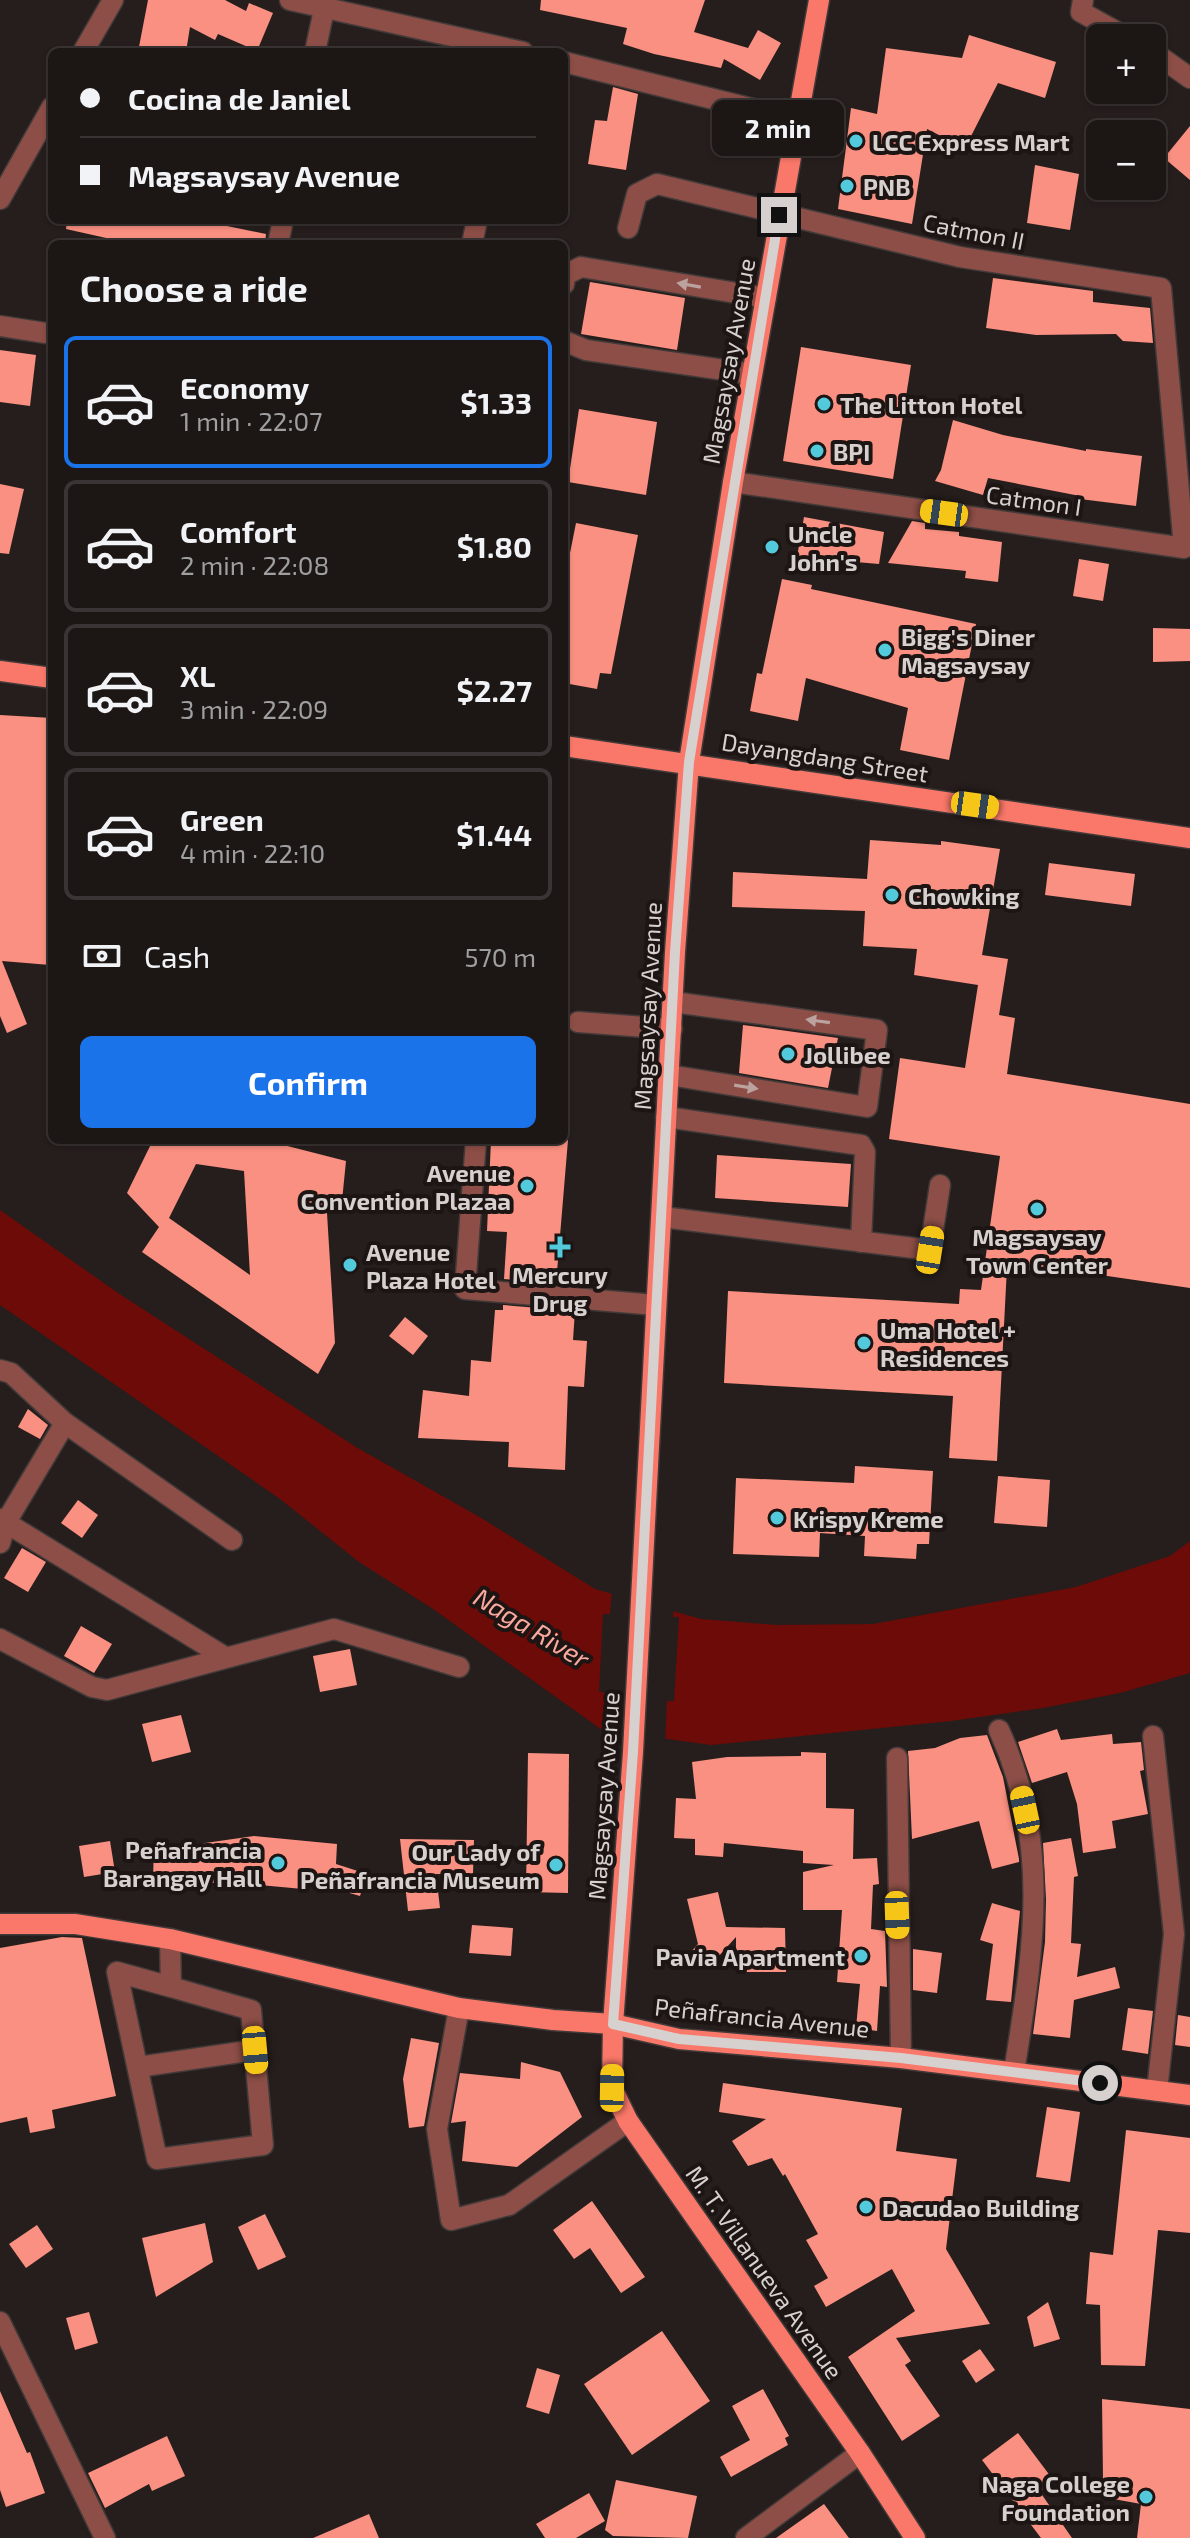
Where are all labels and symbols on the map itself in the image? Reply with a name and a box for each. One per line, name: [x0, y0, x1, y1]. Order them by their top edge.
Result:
callout: 2 min: [713, 99, 845, 155]
place label: LCC Express Mart: [872, 127, 1070, 156]
marker: LCC Express Mart: [847, 132, 865, 150]
place label: PNB: [863, 172, 911, 201]
marker: PNB: [838, 177, 856, 195]
route end: [761, 197, 797, 233]
street label: Catmon II: [921, 207, 1027, 255]
street label: Magsaysay Avenue: [696, 256, 760, 466]
one-way arrow: [676, 278, 701, 290]
place label: The Litton Hotel: [840, 390, 1023, 419]
marker: The Litton Hotel: [815, 395, 833, 413]
place label: BPI: [833, 437, 870, 466]
marker: BPI: [808, 442, 826, 460]
street label: Catmon I: [984, 479, 1084, 521]
car: [919, 498, 969, 528]
place label: Uncle John's: [788, 519, 858, 576]
marker: Uncle John's: [763, 538, 781, 556]
place label: Bigg's Diner Magsaysay: [901, 622, 1036, 679]
marker: Bigg's Diner Magsaysay: [876, 641, 894, 659]
street label: Dayangdang Street: [720, 726, 930, 788]
car: [950, 790, 1000, 820]
place label: Chowking: [908, 881, 1019, 910]
marker: Chowking: [883, 886, 901, 904]
street label: Magsaysay Avenue: [627, 901, 667, 1111]
one-way arrow: [806, 1015, 831, 1028]
place label: Jollibee: [804, 1040, 891, 1069]
marker: Jollibee: [779, 1045, 797, 1063]
one-way arrow: [734, 1082, 759, 1094]
place label: Avenue Convention Plazaa: [300, 1158, 511, 1215]
marker: Avenue Convention Plazaa: [518, 1177, 536, 1195]
marker: Magsaysay Town Center: [1028, 1200, 1046, 1218]
place label: Magsaysay Town Center: [966, 1222, 1109, 1279]
car: [914, 1224, 946, 1276]
place label: Avenue Plaza Hotel: [366, 1237, 496, 1294]
marker: Mercury Drug: [551, 1238, 569, 1256]
marker: Avenue Plaza Hotel: [341, 1256, 359, 1274]
place label: Mercury Drug: [512, 1260, 608, 1317]
place label: Uma Hotel + Residences: [880, 1315, 1016, 1372]
marker: Uma Hotel + Residences: [855, 1334, 873, 1352]
place label: Krispy Kreme: [793, 1504, 944, 1533]
marker: Krispy Kreme: [768, 1509, 786, 1527]
water label: Naga River: [469, 1580, 596, 1674]
street label: Magsaysay Avenue: [581, 1691, 625, 1901]
car: [1008, 1784, 1042, 1836]
place label: Peñafrancia Barangay Hall: [103, 1835, 262, 1892]
place label: Our Lady of Peñafrancia Museum: [300, 1837, 541, 1894]
marker: Peñafrancia Barangay Hall: [269, 1854, 287, 1872]
marker: Our Lady of Peñafrancia Museum: [547, 1856, 565, 1874]
car: [884, 1891, 910, 1939]
place label: Pavia Apartment: [655, 1942, 845, 1971]
marker: Pavia Apartment: [852, 1947, 870, 1965]
street label: Peñafrancia Avenue: [653, 1991, 871, 2043]
car: [241, 2025, 269, 2075]
car: [600, 2064, 624, 2112]
route start: [1082, 2065, 1118, 2101]
street label: M. T. Villanueva Avenue: [680, 2160, 850, 2384]
place label: Dacudao Building: [882, 2193, 1079, 2222]
marker: Dacudao Building: [857, 2198, 875, 2216]
place label: Naga College Foundation: [981, 2469, 1130, 2526]
marker: Naga College Foundation: [1137, 2488, 1155, 2506]

